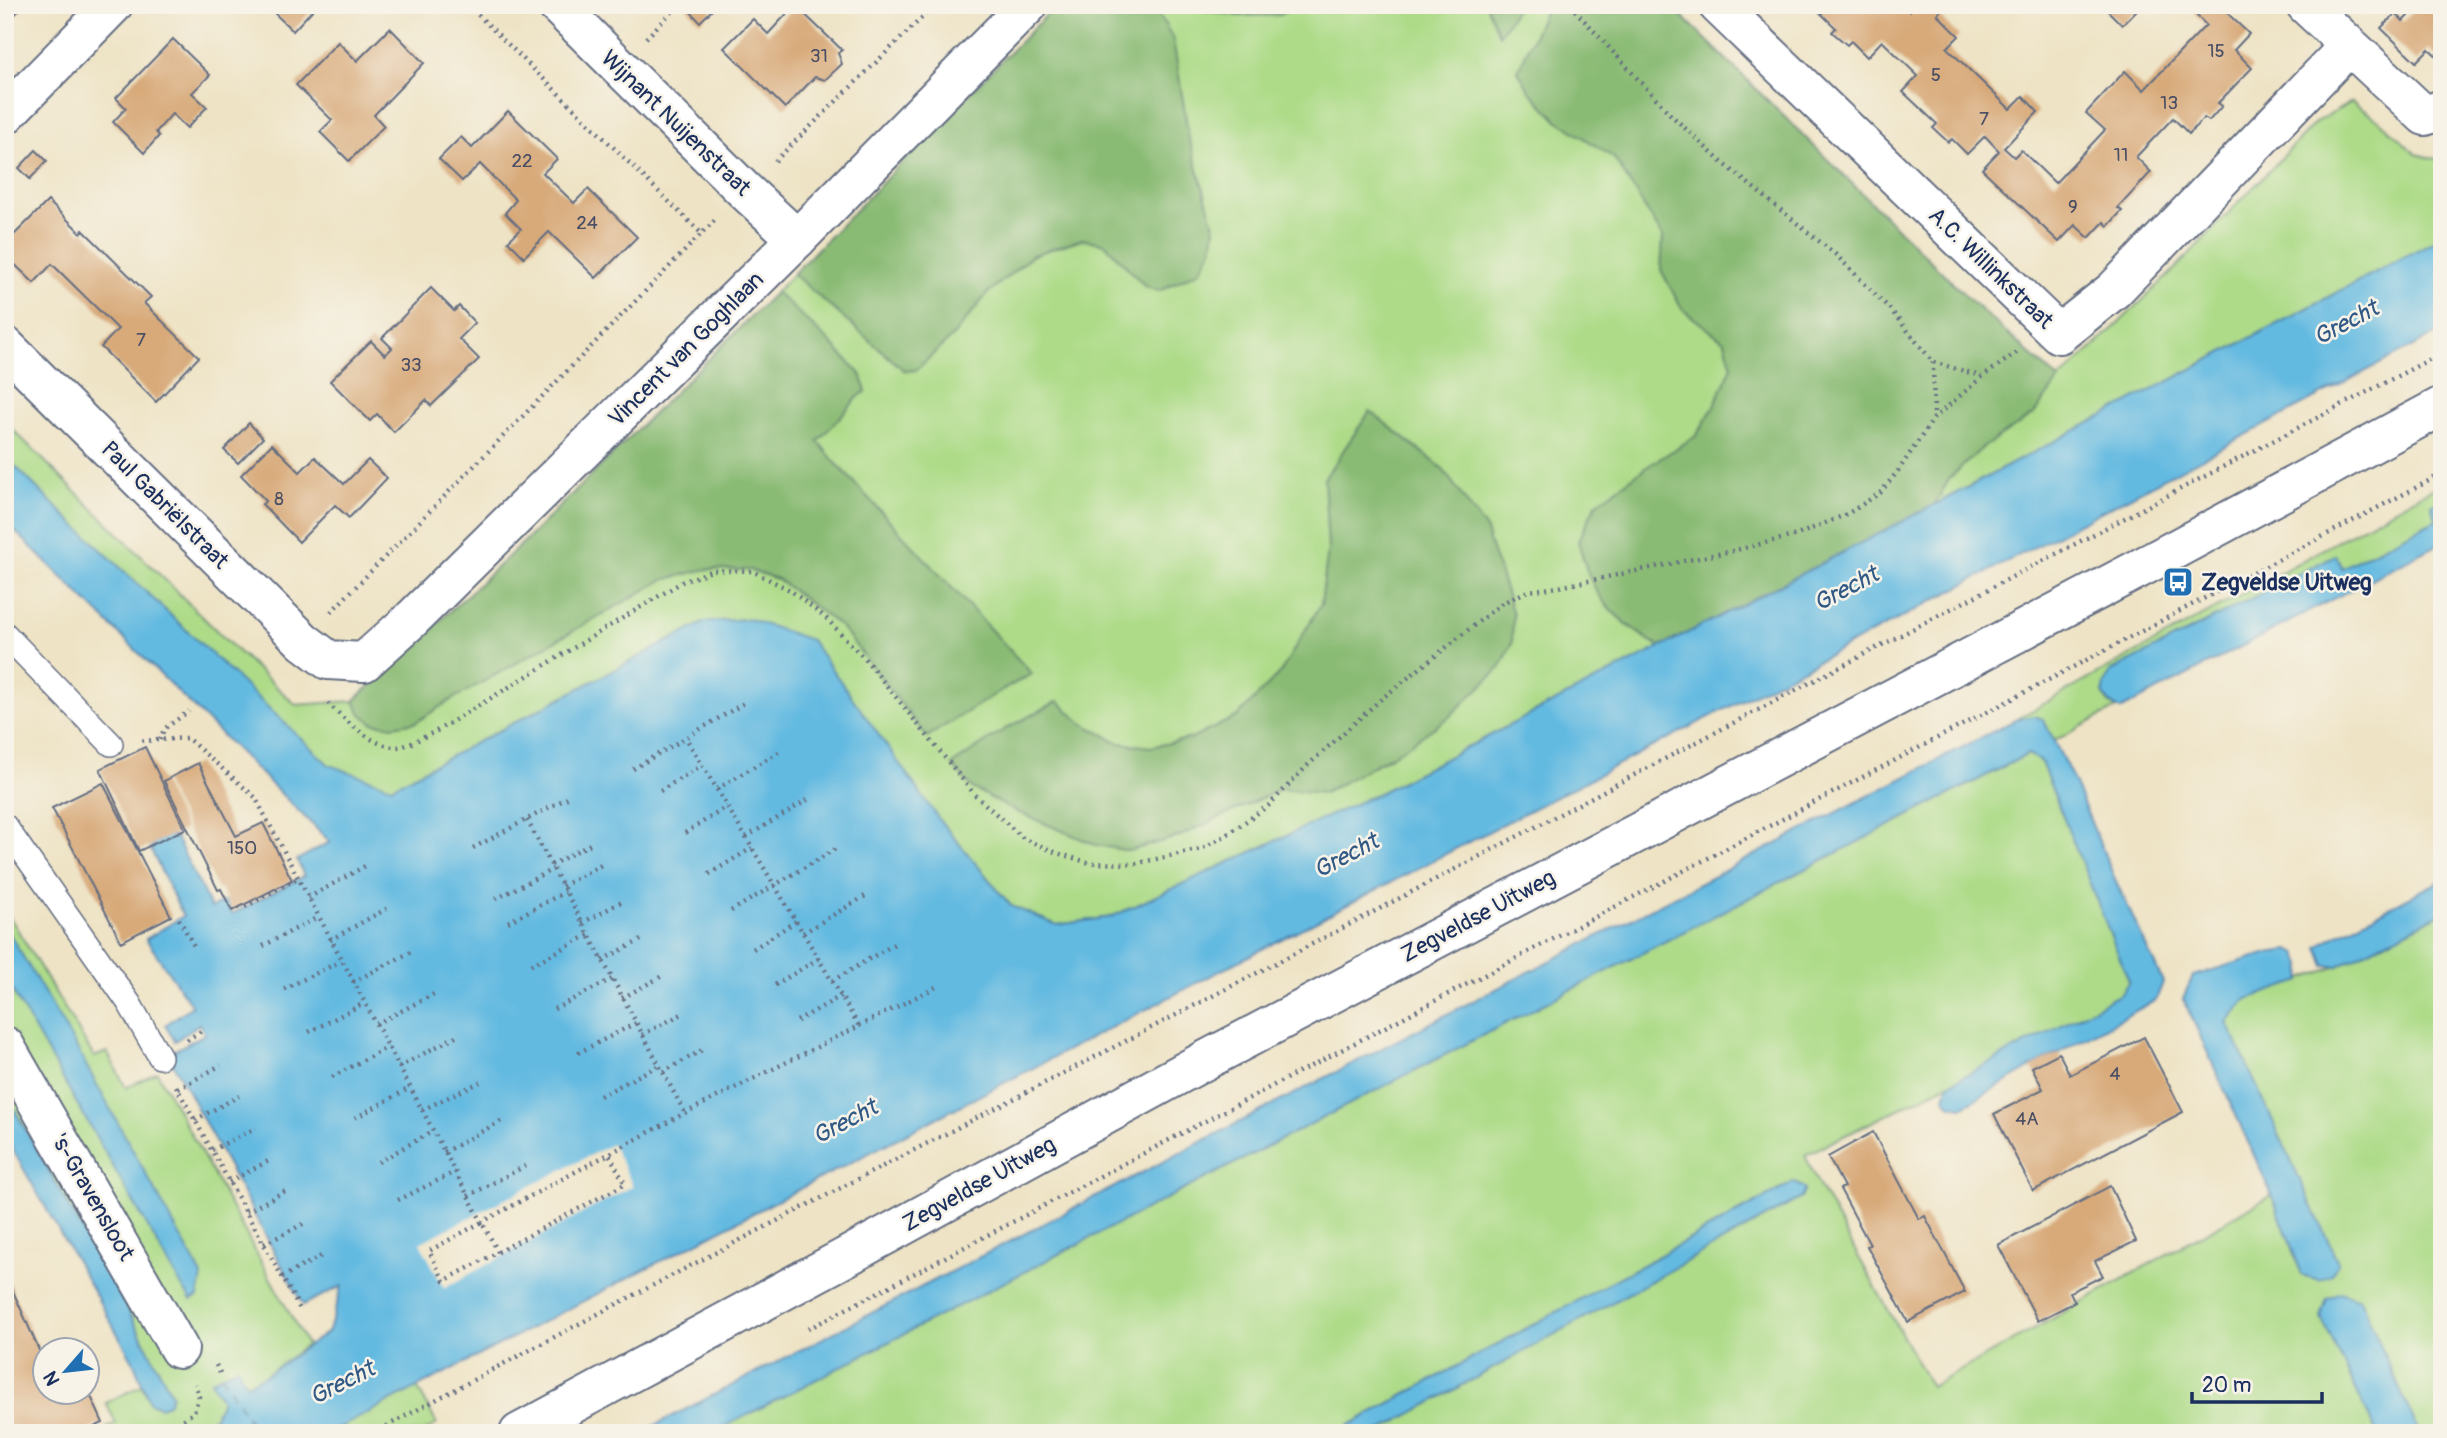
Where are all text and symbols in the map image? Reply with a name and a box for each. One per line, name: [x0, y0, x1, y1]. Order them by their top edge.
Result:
house number: 15: [2207, 39, 2225, 63]
street label: Wijnant Nuijenstraat: [595, 44, 758, 203]
house number: 31: [810, 44, 828, 68]
house number: 5: [1931, 63, 1941, 87]
house number: 13: [2160, 91, 2178, 115]
house number: 7: [1979, 107, 1989, 131]
house number: 11: [2114, 143, 2128, 167]
house number: 22: [511, 149, 533, 173]
house number: 9: [2068, 195, 2078, 219]
street label: A.C. Willinkstraat: [1922, 201, 2060, 336]
house number: 24: [576, 211, 598, 235]
street label: Vincent van Goghlaan: [602, 265, 770, 433]
water label: Grecht: [2309, 293, 2385, 352]
house number: 7: [136, 328, 146, 352]
house number: 33: [400, 353, 422, 377]
street label: Paul Gabriëlstraat: [95, 435, 236, 576]
house number: 8: [274, 487, 284, 511]
water label: Grecht: [1809, 559, 1885, 618]
bus stop icon: Zegveldse Uitweg: [2161, 565, 2195, 599]
place label: Zegveldse Uitweg: [2201, 568, 2372, 597]
water label: Grecht: [1309, 826, 1385, 885]
house number: 150: [227, 836, 257, 860]
street label: Zegveldse Uitweg: [1396, 863, 1560, 969]
house number: 4: [2109, 1062, 2121, 1086]
water label: Grecht: [808, 1092, 884, 1151]
house number: 4A: [2015, 1107, 2039, 1131]
street label: 's-Gravensloot: [45, 1128, 141, 1266]
street label: Zegveldse Uitweg: [897, 1130, 1061, 1238]
north arrow: [32, 1336, 102, 1406]
water label: Grecht: [305, 1353, 381, 1412]
scale bar: [2192, 1361, 2321, 1405]
text: N: [38, 1367, 65, 1390]
text: 20 m: [2202, 1372, 2251, 1399]

